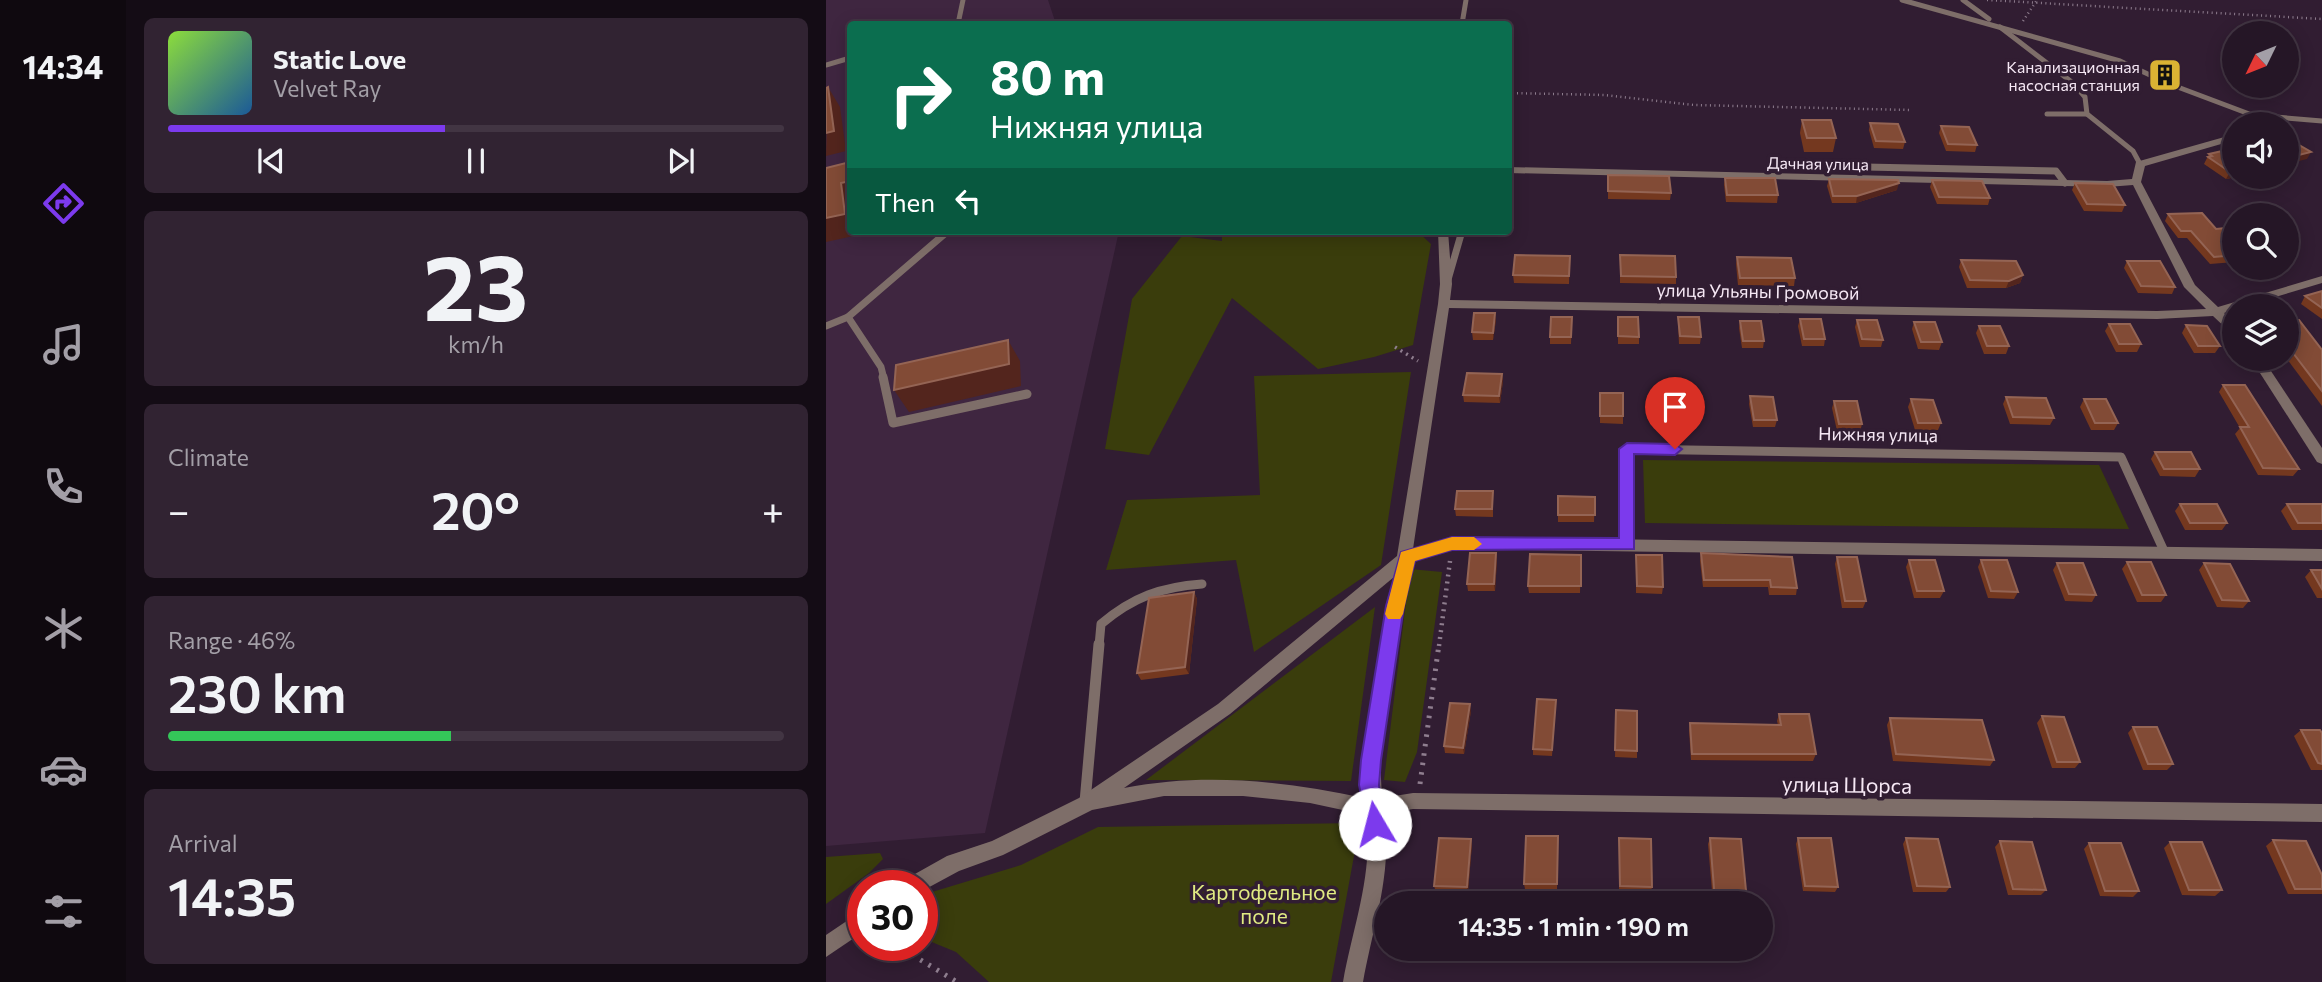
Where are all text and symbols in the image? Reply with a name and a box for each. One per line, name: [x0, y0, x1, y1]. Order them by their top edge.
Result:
north arrow: [2222, 21, 2300, 98]
map controls: [2222, 21, 2299, 371]
text: Static Love: [273, 43, 406, 74]
text: 80 m: [990, 45, 1105, 105]
text: 14:34: [23, 46, 103, 86]
icon: right: [875, 49, 966, 140]
building icon: Канализационная насосная станция: [2146, 56, 2184, 94]
place label: Канализационная насосная станция: [2006, 57, 2140, 94]
text: Velvet Ray: [273, 74, 381, 102]
text: Нижняя улица: [990, 105, 1203, 145]
button: sound: [2222, 112, 2299, 189]
icon: previous: [252, 142, 290, 180]
icon: pause: [457, 142, 495, 180]
icon: next: [662, 142, 700, 180]
street label: Дачная улица: [1767, 153, 1869, 173]
icon: directions: [39, 179, 88, 228]
icon: left: [949, 182, 987, 220]
text: Then: [875, 186, 935, 217]
button: search: [2222, 203, 2299, 280]
text: 23: [424, 228, 528, 340]
street label: улица Ульяны Громовой: [1656, 278, 1860, 304]
button: layers: [2222, 294, 2299, 371]
icon: music: [39, 320, 88, 369]
text: km/h: [448, 330, 504, 358]
pin: [1645, 377, 1705, 449]
icon: arrive: [1656, 388, 1694, 426]
street label: Нижняя улица: [1818, 422, 1938, 446]
text: Climate: [168, 443, 249, 471]
icon: phone: [39, 462, 88, 511]
text: 20°: [431, 477, 520, 541]
text: −: [168, 486, 190, 533]
text: +: [762, 486, 784, 533]
icon: climate: [39, 604, 88, 653]
text: Range · 46%: [168, 626, 295, 654]
text: 230 km: [168, 660, 346, 724]
icon: car: [39, 745, 88, 794]
street label: улица Щорса: [1782, 770, 1912, 798]
position arrow: [1338, 787, 1412, 861]
text: Arrival: [168, 829, 238, 857]
text: 14:35: [168, 863, 296, 927]
speed limit sign: 30: [847, 870, 938, 961]
park label: Картофельное поле: [1191, 879, 1337, 928]
icon: filters: [39, 887, 88, 936]
text: 14:35 · 1 min · 190 m: [1458, 910, 1689, 941]

